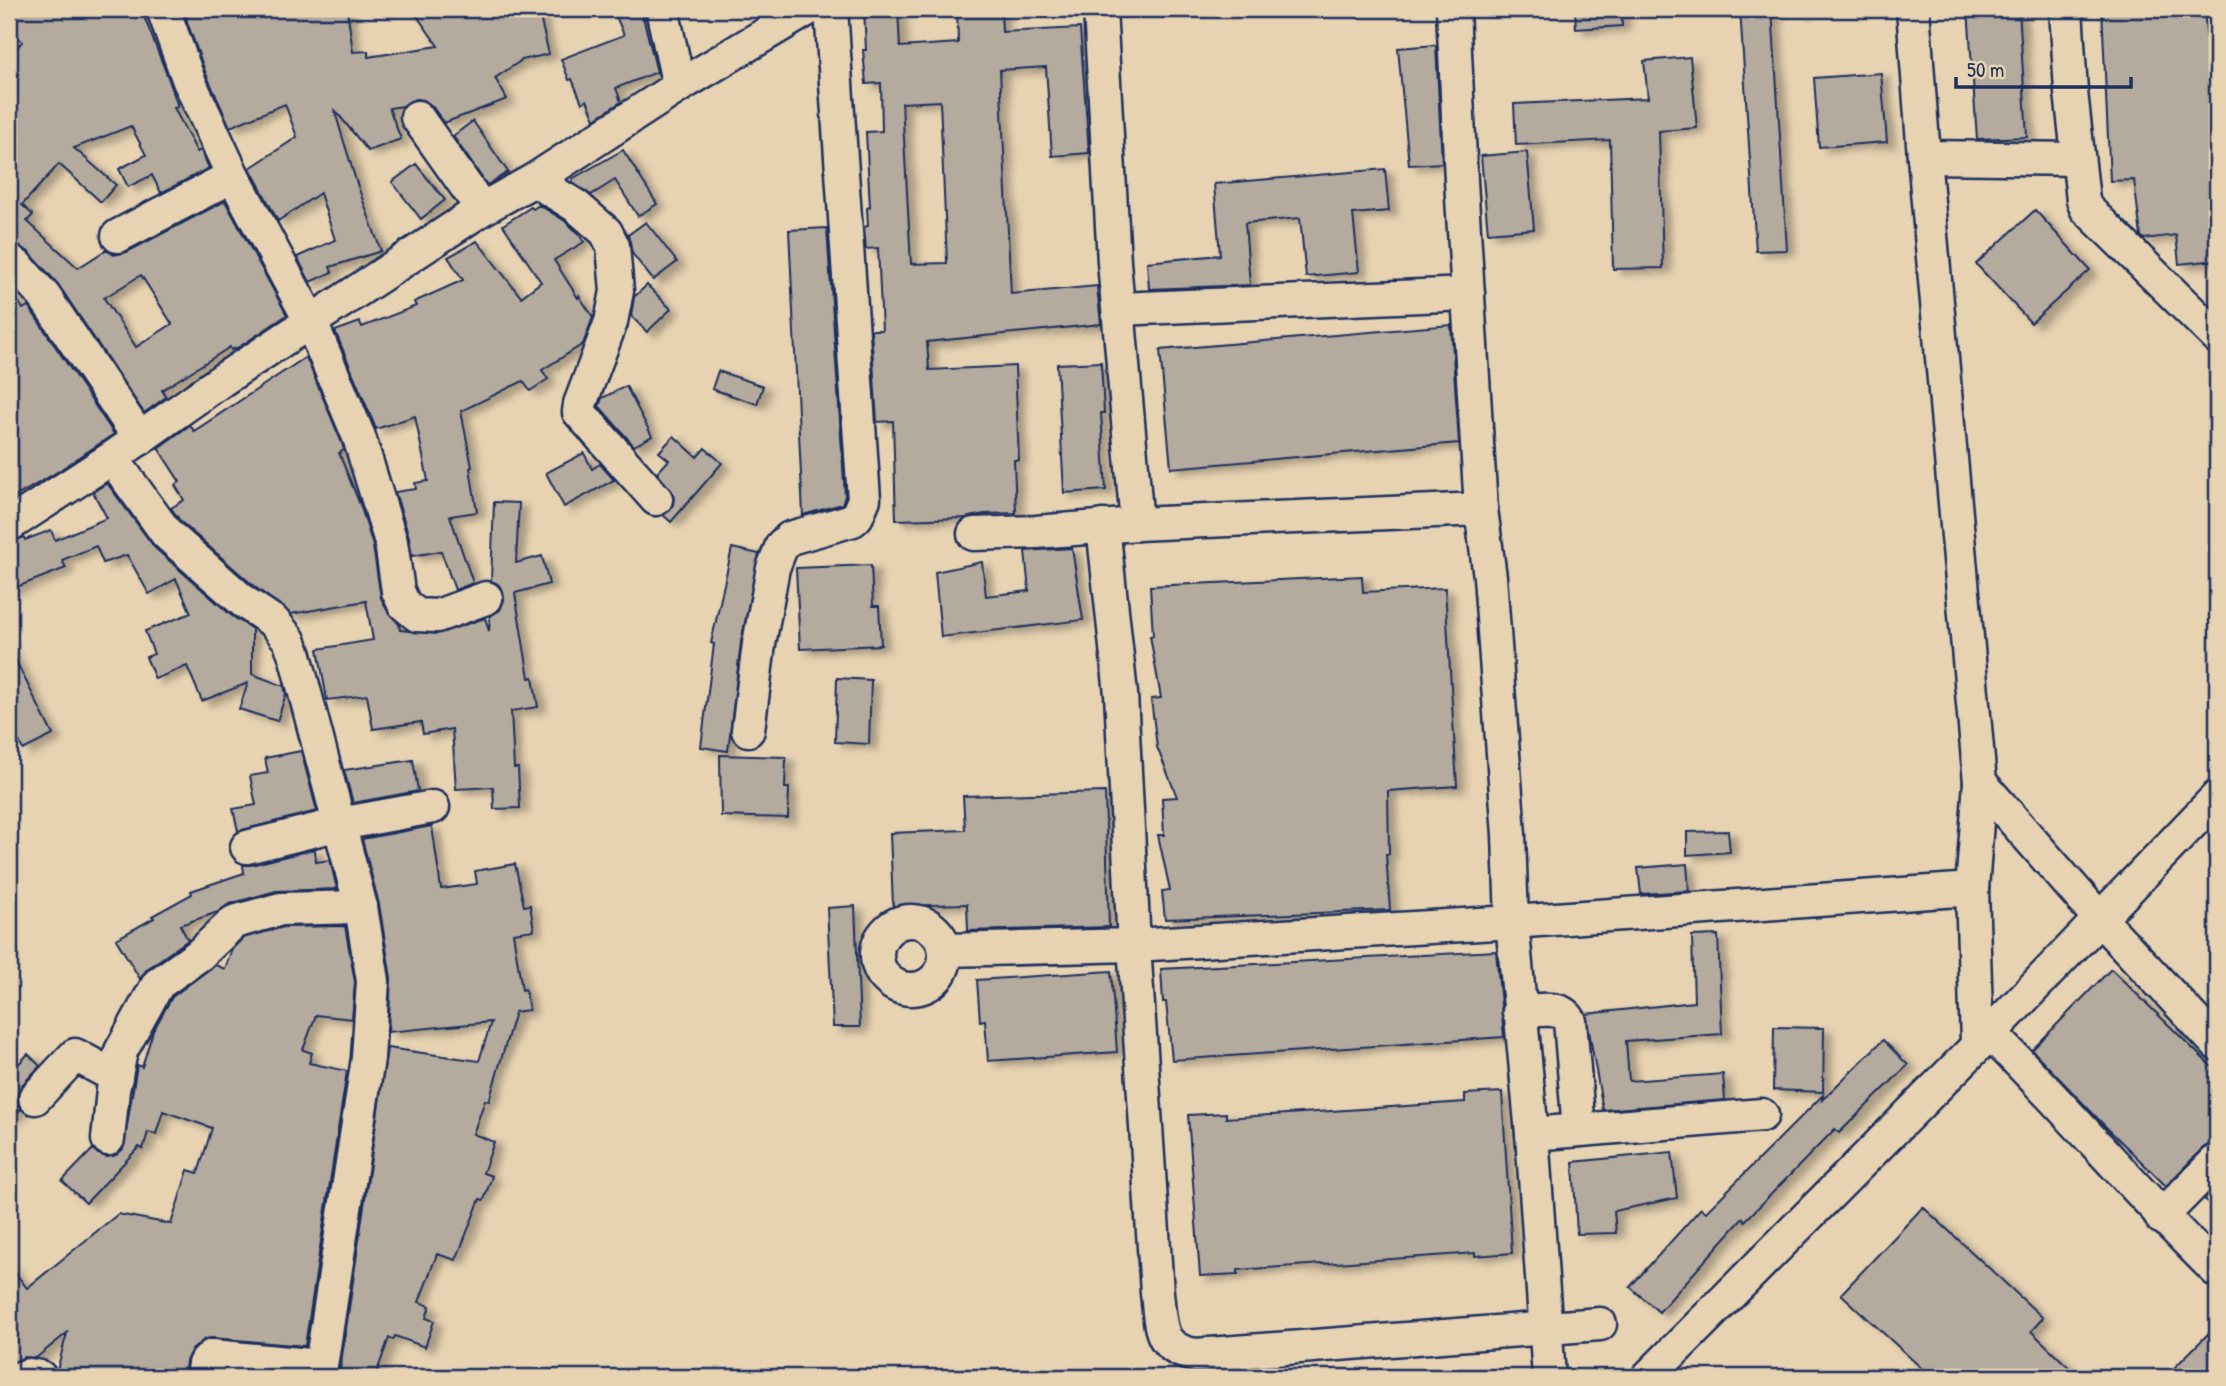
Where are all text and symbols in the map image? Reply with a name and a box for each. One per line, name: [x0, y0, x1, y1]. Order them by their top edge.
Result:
scale bar: [1956, 46, 2132, 90]
text: 50 m: [1967, 55, 2004, 84]

